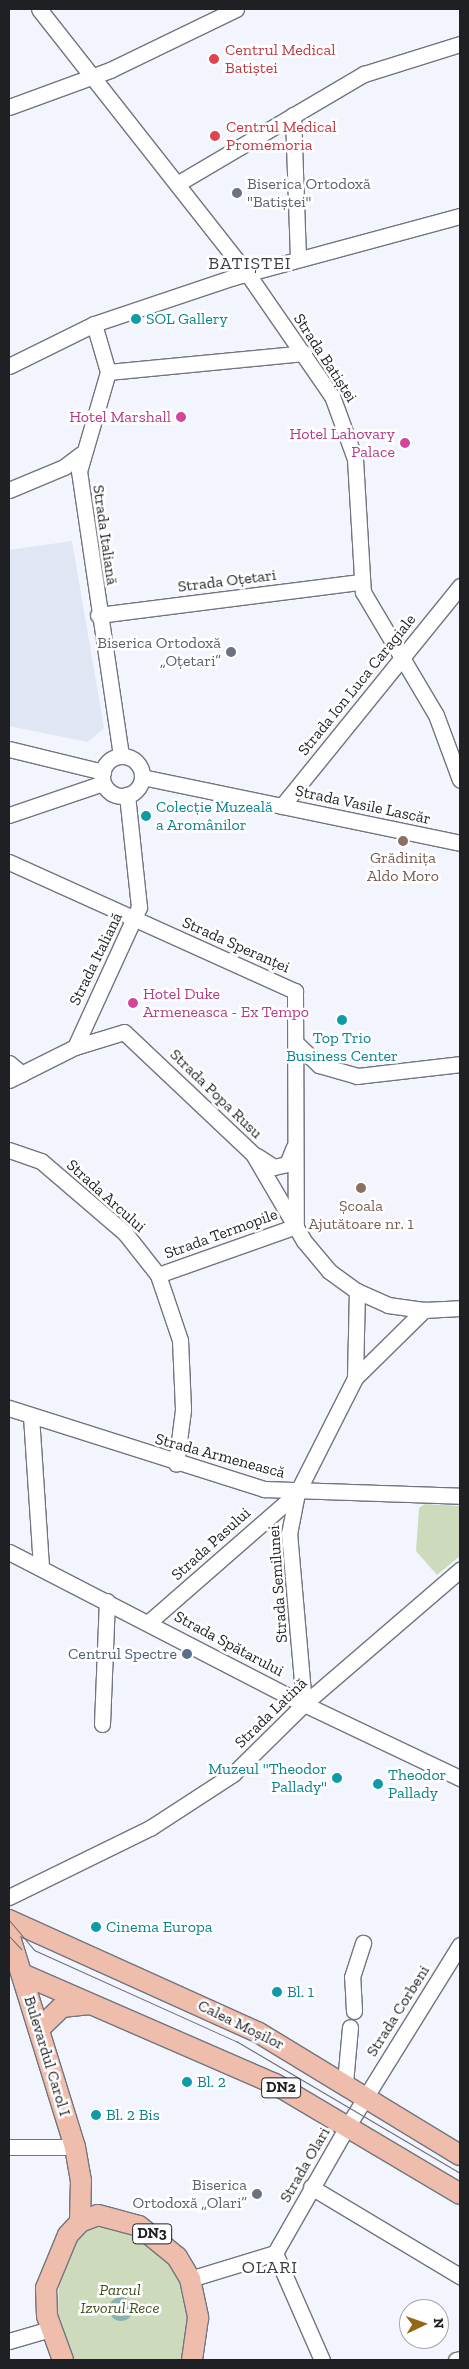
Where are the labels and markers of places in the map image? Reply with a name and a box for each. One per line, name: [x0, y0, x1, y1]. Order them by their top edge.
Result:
place label: Centrul Medical Batiștei: [225, 40, 335, 78]
marker: Centrul Medical Batiștei: [207, 52, 221, 66]
place label: Centrul Medical Promemoria: [226, 117, 336, 155]
marker: Centrul Medical Promemoria: [208, 129, 222, 143]
place label: Biserica Ortodoxă "Batiștei": [247, 174, 371, 212]
marker: Biserica Ortodoxă "Batiștei": [231, 187, 243, 199]
place label: SOL Gallery: [146, 309, 228, 329]
marker: SOL Gallery: [130, 313, 142, 325]
place label: Hotel Marshall: [69, 407, 171, 427]
marker: Hotel Marshall: [175, 411, 187, 423]
place label: Hotel Lahovary Palace: [290, 424, 395, 462]
marker: Hotel Lahovary Palace: [399, 437, 411, 449]
place label: Biserica Ortodoxă „Oțetari”: [97, 633, 221, 671]
marker: Biserica Ortodoxă „Oțetari”: [225, 646, 237, 658]
place label: Colecție Muzeală a Aromânilor: [156, 797, 273, 835]
marker: Colecție Muzeală a Aromânilor: [140, 810, 152, 822]
marker: Grădinița Aldo Moro: [397, 835, 409, 847]
place label: Grădinița Aldo Moro: [367, 848, 439, 886]
place label: Hotel Duke Armeneasca - Ex Tempo: [143, 984, 309, 1022]
marker: Hotel Duke Armeneasca - Ex Tempo: [127, 997, 139, 1009]
marker: Top Trio Business Center: [336, 1014, 348, 1026]
place label: Top Trio Business Center: [286, 1028, 398, 1066]
marker: Școala Ajutătoare nr. 1: [355, 1182, 367, 1194]
place label: Școala Ajutătoare nr. 1: [308, 1196, 414, 1234]
place label: Centrul Spectre: [68, 1644, 177, 1664]
marker: Centrul Spectre: [181, 1648, 193, 1660]
place label: Muzeul "Theodor Pallady": [208, 1759, 327, 1797]
place label: Theodor Pallady: [388, 1765, 446, 1803]
marker: Muzeul "Theodor Pallady": [331, 1772, 343, 1784]
marker: Theodor Pallady: [372, 1778, 384, 1790]
place label: Cinema Europa: [106, 1917, 213, 1937]
marker: Cinema Europa: [90, 1921, 102, 1933]
place label: Bl. 1: [287, 1982, 314, 2002]
marker: Bl. 1: [271, 1986, 283, 1998]
place label: Bl. 2: [197, 2072, 226, 2092]
marker: Bl. 2: [181, 2076, 193, 2088]
place label: Bl. 2 Bis: [106, 2105, 160, 2125]
marker: Bl. 2 Bis: [90, 2109, 102, 2121]
place label: Biserica Ortodoxă „Olari”: [133, 2175, 247, 2213]
marker: Biserica Ortodoxă „Olari”: [251, 2188, 263, 2200]

